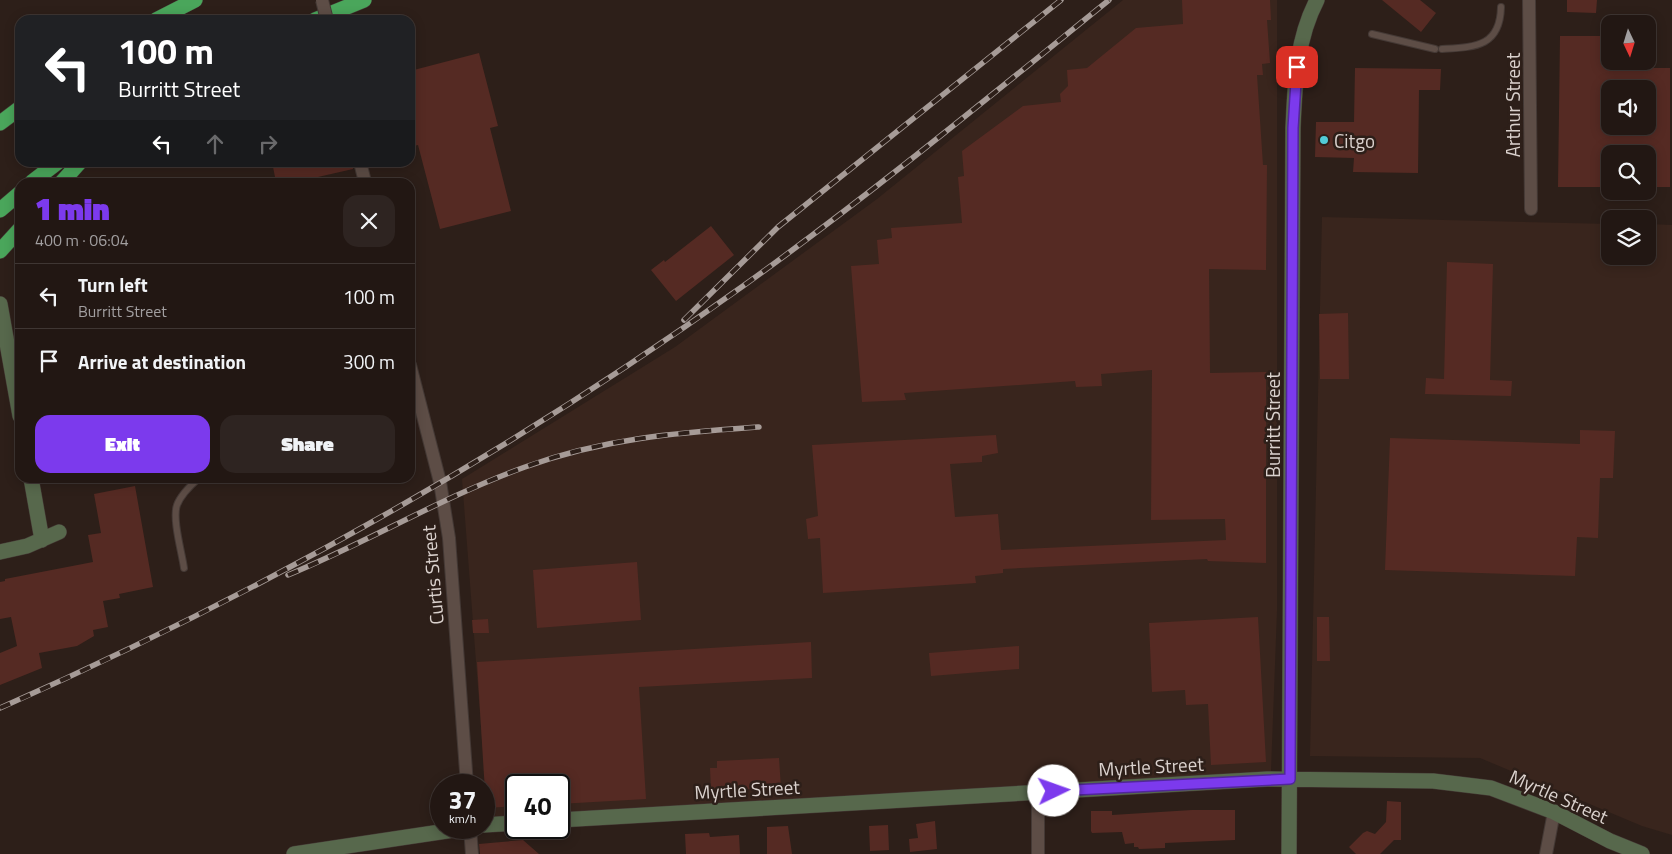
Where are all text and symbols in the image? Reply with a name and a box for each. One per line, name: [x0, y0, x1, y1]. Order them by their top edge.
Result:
north arrow: [1601, 15, 1656, 70]
map controls: [1601, 15, 1656, 265]
text: 100 m: [118, 24, 214, 78]
icon: left: [35, 35, 100, 100]
pin: [1276, 46, 1318, 88]
street label: Arthur Street: [1498, 52, 1527, 157]
icon: arrive: [1283, 53, 1311, 81]
text: Burritt Street: [118, 72, 240, 106]
button: sound: [1601, 80, 1656, 135]
place label: Citgo: [1334, 126, 1375, 155]
icon: left: [148, 130, 176, 158]
icon: ahead: [201, 130, 229, 158]
icon: right: [254, 130, 282, 158]
marker: Citgo: [1318, 134, 1330, 146]
button: search: [1601, 145, 1656, 200]
text: 1 min: [35, 186, 110, 232]
button: close: [343, 195, 395, 247]
button: layers: [1601, 210, 1656, 265]
text: 400 m · 06:04: [35, 228, 129, 252]
text: Turn left: [78, 270, 148, 299]
icon: left: [35, 282, 63, 310]
text: 100 m: [343, 282, 395, 311]
text: Burritt Street: [78, 299, 167, 323]
icon: arrive: [35, 347, 63, 375]
text: Arrive at destination: [78, 347, 246, 376]
text: 300 m: [343, 347, 395, 376]
street label: Burritt Street: [1258, 372, 1287, 478]
button: Exit: [35, 415, 210, 473]
button: Share: [220, 415, 395, 473]
street label: Curtis Street: [413, 524, 451, 626]
street label: Myrtle Street: [1098, 749, 1205, 783]
street label: Myrtle Street: [1505, 761, 1613, 831]
position arrow: [1027, 764, 1079, 816]
street label: Myrtle Street: [694, 772, 801, 806]
speed limit sign: 40: [505, 774, 570, 839]
text: 37: [448, 781, 477, 819]
text: km/h: [449, 809, 476, 828]

